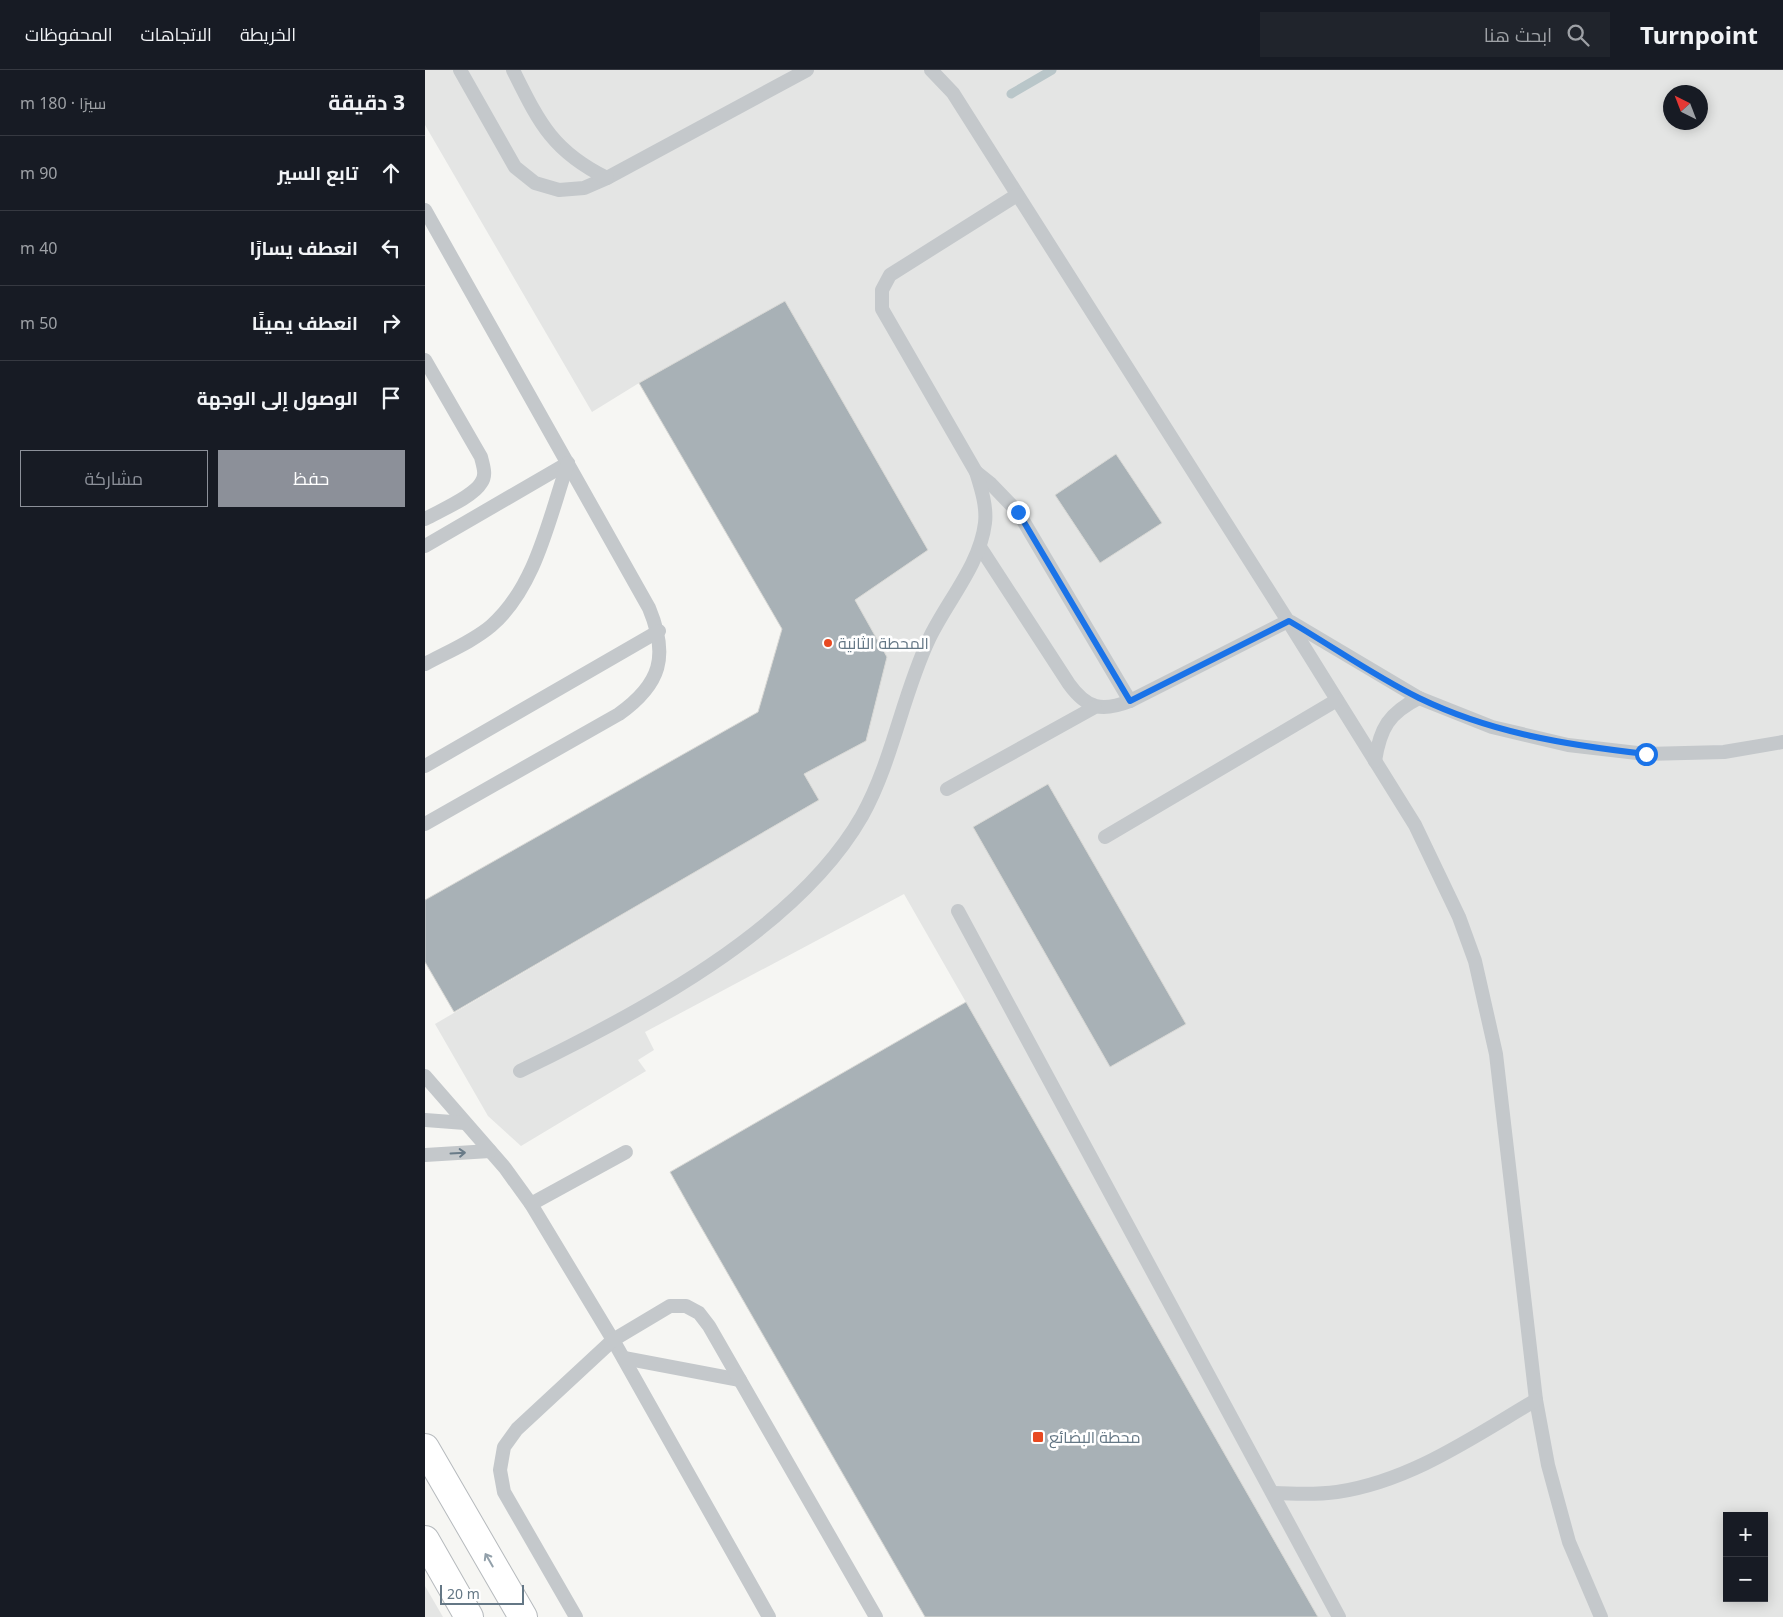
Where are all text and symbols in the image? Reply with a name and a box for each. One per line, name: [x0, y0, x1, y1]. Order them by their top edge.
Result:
search box: [1260, 12, 1610, 57]
text: Turnpoint: [1640, 18, 1758, 51]
icon: search: [1564, 21, 1592, 49]
text: المحفوظات: [25, 22, 113, 46]
text: الاتجاهات: [141, 22, 212, 46]
text: الخريطة: [240, 22, 296, 46]
text: ابحث هنا: [1484, 22, 1552, 48]
north arrow: [1663, 85, 1708, 130]
text: 3 دقيقة: [328, 88, 405, 116]
text: سيرًا · 180 m: [20, 92, 106, 114]
icon: ahead: [377, 159, 405, 187]
text: تابع السير: [278, 160, 358, 186]
text: 90 m: [20, 162, 57, 184]
icon: left: [377, 234, 405, 262]
text: انعطف يسارًا: [249, 235, 358, 261]
text: 40 m: [20, 237, 57, 259]
icon: right: [377, 309, 405, 337]
text: انعطف يمينًا: [252, 310, 358, 336]
text: 50 m: [20, 312, 57, 334]
icon: arrive: [377, 384, 405, 412]
text: الوصول إلى الوجهة: [197, 385, 358, 411]
button: مشاركة: [20, 450, 208, 507]
button: حفظ: [218, 450, 405, 507]
route end: [1007, 501, 1030, 524]
place label: المحطة الثانية: [838, 632, 929, 654]
marker: المحطة الثانية: [822, 637, 834, 649]
route start: [1635, 743, 1658, 766]
one-way arrow: [449, 1148, 465, 1157]
place label: محطة البضائع: [1049, 1426, 1140, 1449]
marker: محطة البضائع: [1031, 1430, 1045, 1444]
map controls: [1723, 1512, 1768, 1602]
button: +: [1723, 1512, 1768, 1557]
one-way arrow: [484, 1553, 494, 1567]
button: −: [1723, 1557, 1768, 1602]
scale bar: [440, 1582, 524, 1605]
text: 20 m: [447, 1584, 480, 1603]

